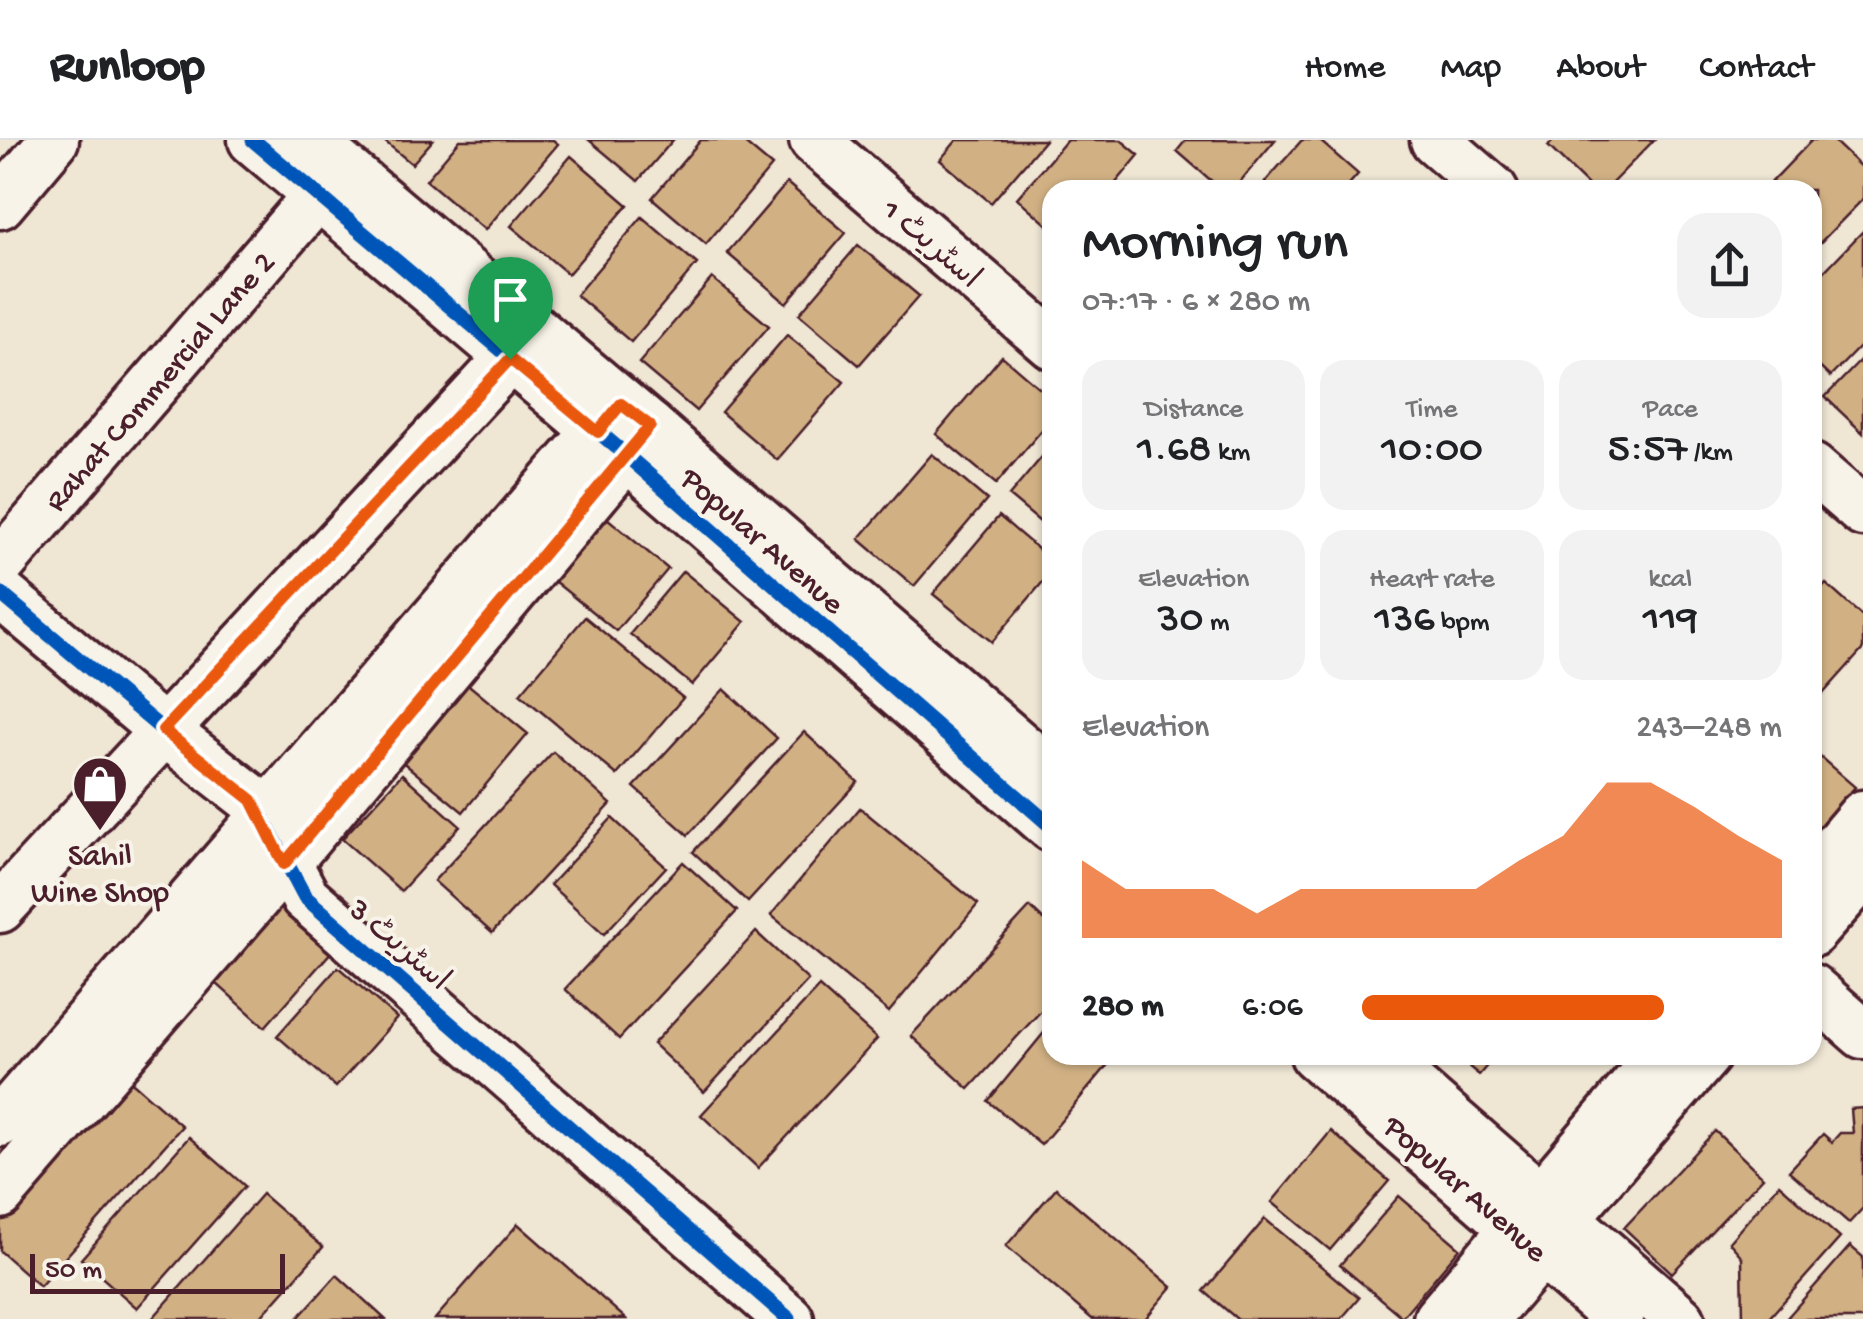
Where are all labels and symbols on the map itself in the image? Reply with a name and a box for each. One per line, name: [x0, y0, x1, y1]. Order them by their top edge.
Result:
street label: اسٹریٹ 1: [872, 192, 987, 299]
street label: Rahat Commercial Lane 2: [39, 246, 285, 521]
pin: [468, 257, 553, 360]
street label: Popular Avenue: [670, 461, 851, 625]
shop icon: Sahil Wine Shop: [70, 754, 130, 833]
place label: Sahil Wine Shop: [31, 839, 169, 914]
street label: اسٹریٹ 3: [339, 892, 456, 1001]
street label: Popular Avenue: [1373, 1109, 1554, 1273]
scale bar: [30, 1249, 285, 1294]

